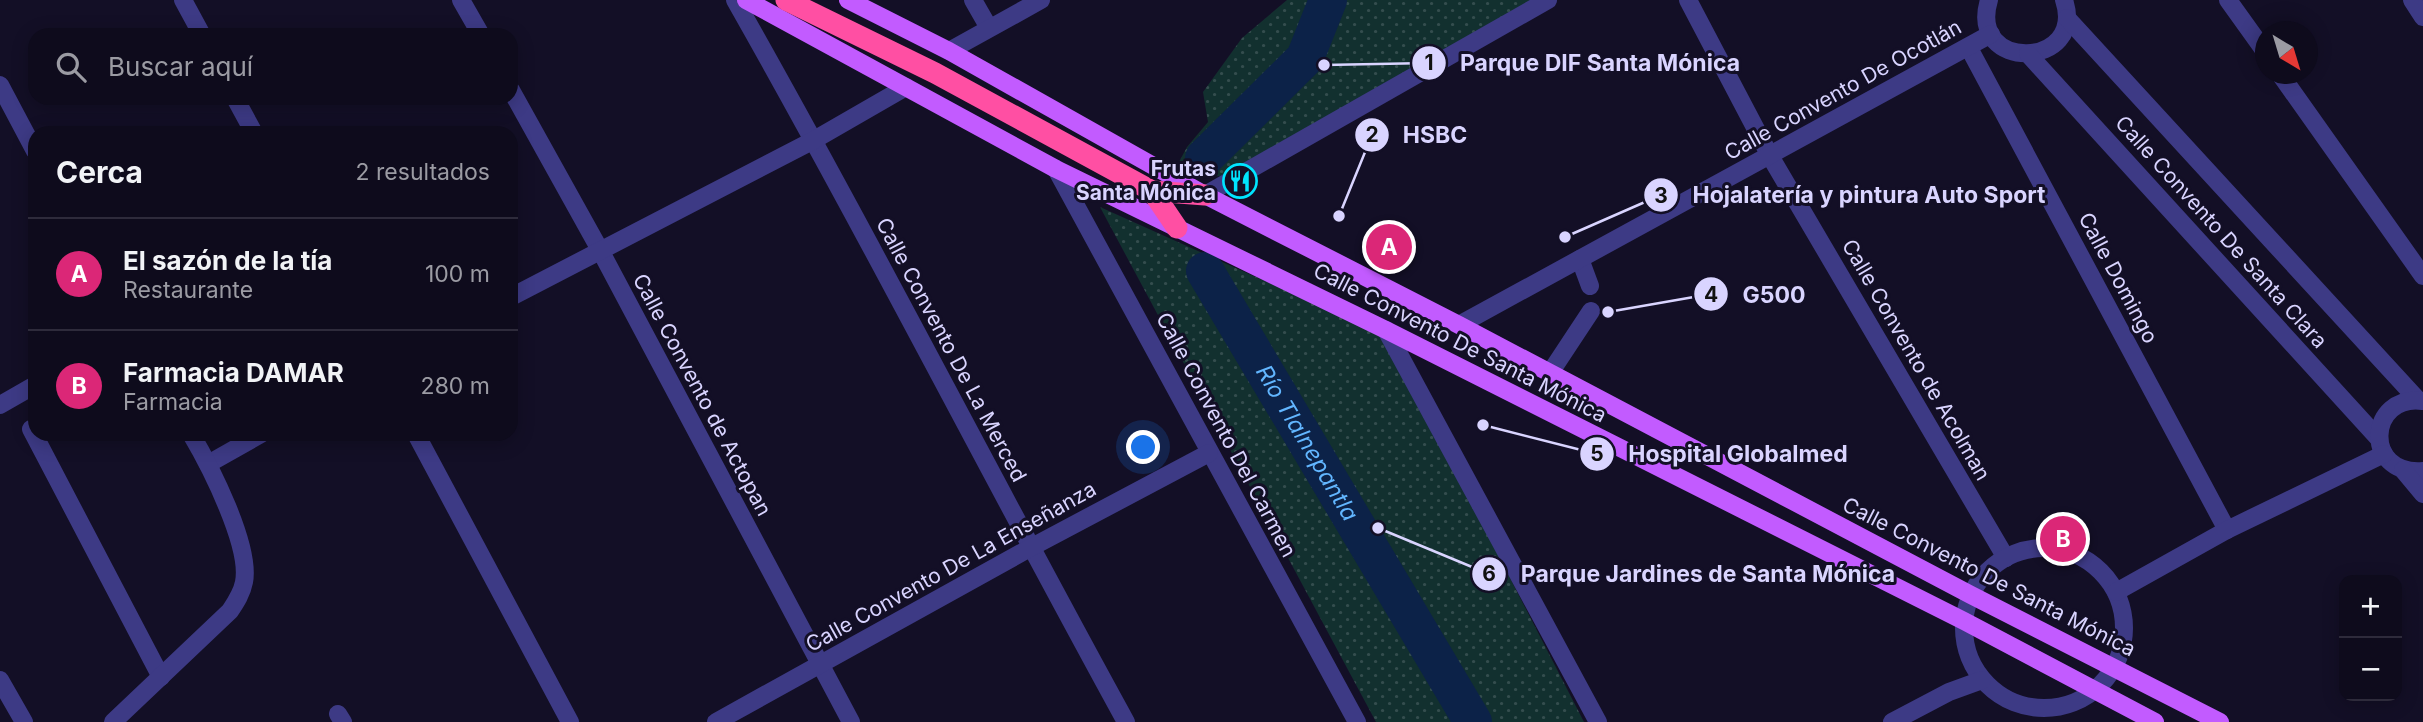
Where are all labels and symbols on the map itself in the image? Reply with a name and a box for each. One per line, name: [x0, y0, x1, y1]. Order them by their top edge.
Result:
street label: Calle Convento De Ocotlán: [1720, 14, 1965, 165]
north arrow: [2255, 21, 2318, 84]
callout: Parque DIF Santa Mónica: [1411, 41, 1754, 85]
text: Parque DIF Santa Mónica: [1460, 49, 1740, 77]
text: 1: [1424, 50, 1434, 75]
street label: Calle Convento De Santa Clara: [2110, 110, 2332, 353]
callout: HSBC: [1354, 113, 1482, 157]
text: HSBC: [1403, 121, 1467, 149]
text: 2: [1365, 122, 1379, 147]
place label: Frutas Santa Mónica: [1076, 156, 1216, 205]
restaurant icon: Frutas Santa Mónica: [1221, 162, 1259, 200]
callout: Hojalatería y pintura Auto Sport: [1643, 173, 2059, 217]
text: Hojalatería y pintura Auto Sport: [1692, 181, 2046, 209]
text: 3: [1654, 183, 1668, 208]
street label: Calle Domingo: [2073, 208, 2163, 347]
street label: Calle Convento De La Merced: [871, 213, 1032, 486]
pin: A: [1366, 221, 1412, 273]
street label: Calle Convento de Acolman: [1837, 235, 1996, 485]
street label: Calle Convento De Santa Mónica: [1310, 258, 1611, 428]
street label: Calle Convento de Actopan: [628, 269, 777, 520]
callout: G500: [1694, 272, 1820, 316]
text: G500: [1743, 281, 1805, 309]
text: 4: [1704, 282, 1718, 307]
street label: Calle Convento Del Carmen: [1151, 308, 1302, 561]
water label: Río Tlalnepantla: [1250, 360, 1364, 526]
your location: [1126, 430, 1160, 464]
callout: Hospital Globalmed: [1579, 432, 1862, 476]
text: Hospital Globalmed: [1628, 440, 1848, 468]
text: 5: [1590, 441, 1604, 466]
street label: Calle Convento De La Enseñanza: [801, 476, 1100, 657]
street label: Calle Convento De Santa Mónica: [1839, 492, 2140, 662]
pin: B: [2040, 513, 2086, 565]
callout: Parque Jardines de Santa Mónica: [1472, 552, 1909, 596]
text: Parque Jardines de Santa Mónica: [1521, 560, 1895, 588]
text: 6: [1482, 561, 1496, 586]

